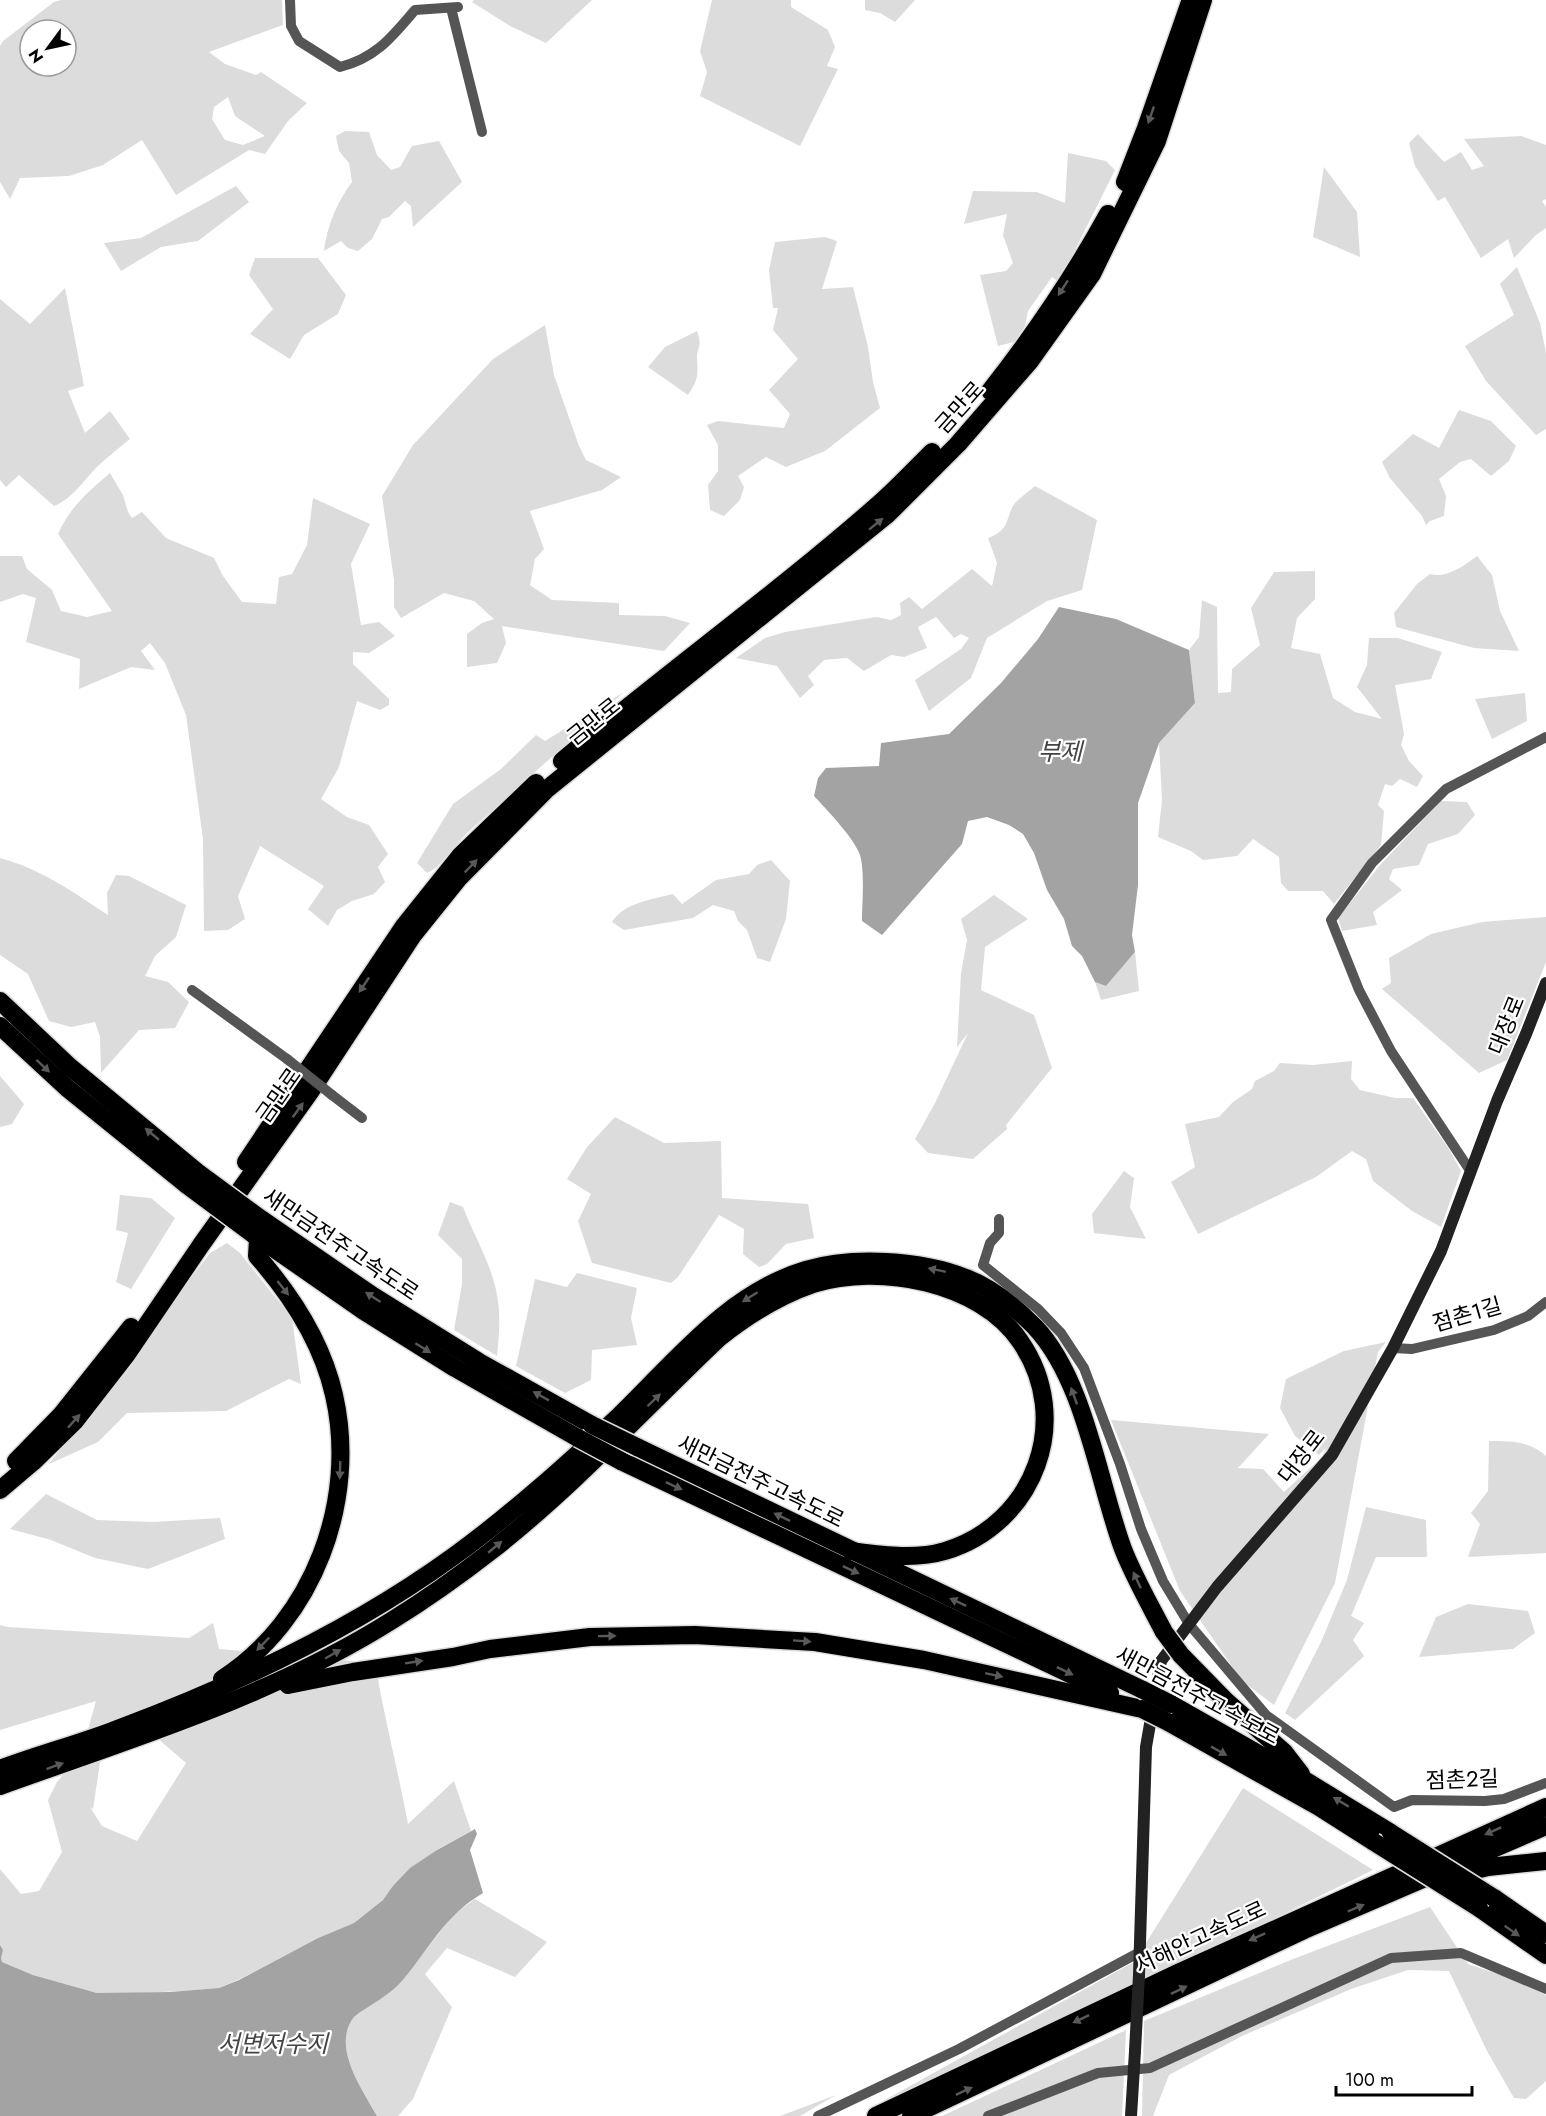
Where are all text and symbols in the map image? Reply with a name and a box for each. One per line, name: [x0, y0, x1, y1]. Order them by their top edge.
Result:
north arrow: [18, 18, 78, 78]
text: N: [23, 44, 49, 67]
one-way arrow: [1145, 106, 1155, 124]
one-way arrow: [1058, 280, 1069, 296]
street label: 금만로: [927, 374, 991, 440]
one-way arrow: [869, 518, 884, 530]
street label: 금만로: [559, 689, 627, 753]
water label: 부제: [1038, 734, 1085, 769]
one-way arrow: [464, 859, 478, 873]
one-way arrow: [359, 977, 370, 993]
street label: 대장로: [1480, 991, 1532, 1059]
one-way arrow: [36, 1058, 50, 1072]
street label: 금만로: [247, 1061, 309, 1129]
one-way arrow: [291, 1102, 303, 1117]
one-way arrow: [144, 1128, 160, 1141]
street label: 새만금전주고속도로: [257, 1180, 425, 1308]
one-way arrow: [927, 1265, 946, 1274]
one-way arrow: [276, 1280, 289, 1296]
street label: 점촌1길: [1429, 1289, 1505, 1339]
one-way arrow: [365, 1291, 382, 1302]
one-way arrow: [741, 1291, 758, 1302]
one-way arrow: [415, 1343, 432, 1354]
one-way arrow: [1069, 1386, 1079, 1404]
one-way arrow: [532, 1391, 549, 1401]
one-way arrow: [647, 1394, 661, 1408]
one-way arrow: [66, 1415, 80, 1429]
street label: 대장로: [1270, 1422, 1332, 1490]
street label: 새만금전주고속도로: [672, 1427, 850, 1535]
one-way arrow: [335, 1460, 344, 1479]
one-way arrow: [666, 1482, 683, 1491]
one-way arrow: [773, 1513, 790, 1522]
one-way arrow: [487, 1541, 502, 1554]
one-way arrow: [842, 1565, 859, 1574]
one-way arrow: [1133, 1571, 1142, 1588]
one-way arrow: [949, 1597, 966, 1606]
one-way arrow: [598, 1632, 617, 1641]
one-way arrow: [256, 1637, 270, 1651]
one-way arrow: [792, 1637, 811, 1646]
street label: 새만금전주고속도로: [1110, 1638, 1286, 1752]
one-way arrow: [325, 1649, 342, 1659]
one-way arrow: [405, 1657, 424, 1666]
one-way arrow: [1056, 1666, 1073, 1676]
one-way arrow: [985, 1670, 1003, 1680]
one-way arrow: [1211, 1746, 1228, 1756]
one-way arrow: [46, 1761, 64, 1771]
street label: 점촌2길: [1425, 1762, 1499, 1796]
one-way arrow: [1333, 1797, 1349, 1808]
one-way arrow: [1483, 1826, 1501, 1836]
street label: 서해안고속도로: [1129, 1893, 1271, 1981]
one-way arrow: [1347, 1903, 1365, 1913]
one-way arrow: [1504, 1925, 1520, 1937]
one-way arrow: [1248, 1932, 1266, 1942]
one-way arrow: [1170, 1986, 1187, 1995]
one-way arrow: [1072, 2015, 1089, 2024]
water label: 서변저수지: [218, 2026, 330, 2061]
scale bar: [1336, 2059, 1472, 2097]
text: 100 m: [1345, 2067, 1394, 2093]
one-way arrow: [956, 2086, 973, 2095]

